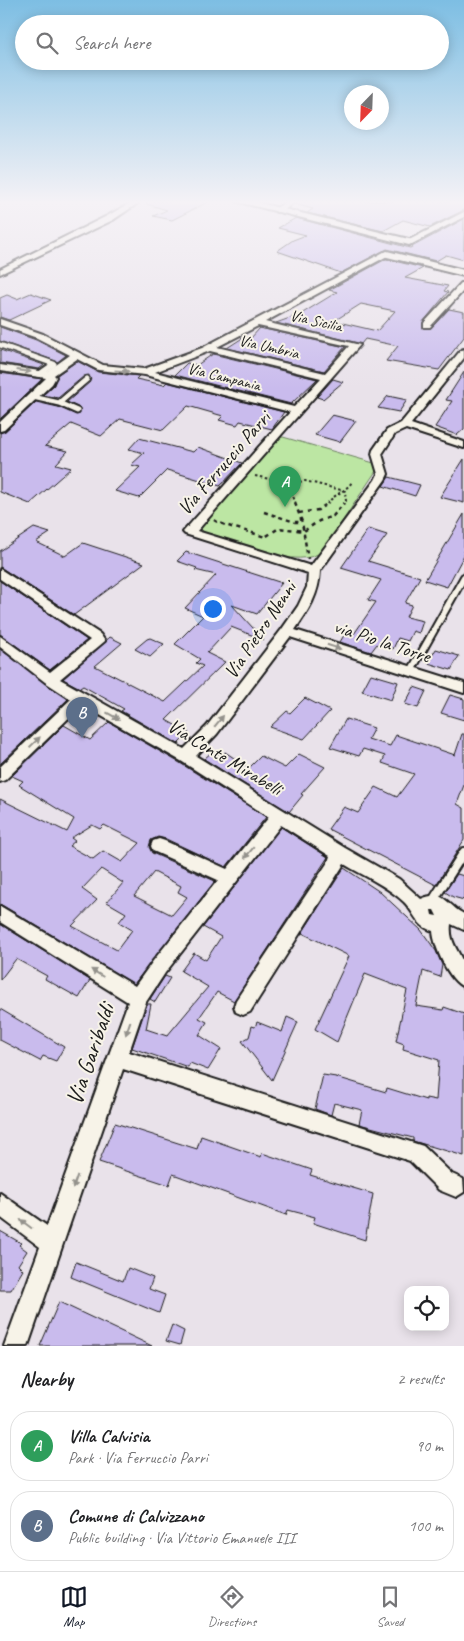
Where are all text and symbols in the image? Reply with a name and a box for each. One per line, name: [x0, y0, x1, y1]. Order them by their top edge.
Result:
search box: [15, 15, 449, 70]
icon: search: [33, 29, 61, 57]
text: Search here: [73, 31, 150, 55]
north arrow: [344, 85, 389, 130]
street label: Via Sicilia: [288, 305, 345, 337]
street label: Via Umbria: [237, 330, 302, 364]
street label: Via Campania: [186, 358, 264, 396]
one-way arrow: [16, 367, 32, 375]
one-way arrow: [115, 367, 131, 375]
street label: Via Ferruccio Parri: [172, 404, 277, 520]
pin: A: [269, 466, 301, 507]
street label: Via Pietro Nenni: [218, 575, 303, 683]
your location: [200, 596, 226, 622]
street label: via Pio la Torre: [331, 614, 435, 669]
one-way arrow: [326, 643, 341, 651]
pin: B: [66, 697, 98, 738]
one-way arrow: [105, 712, 120, 720]
street label: Via Conte Mirabelli: [163, 713, 289, 802]
one-way arrow: [214, 715, 225, 728]
one-way arrow: [29, 736, 41, 748]
one-way arrow: [244, 846, 255, 859]
one-way arrow: [90, 968, 103, 977]
street label: Via Garibaldi: [59, 996, 122, 1108]
one-way arrow: [124, 1021, 131, 1036]
one-way arrow: [70, 1175, 78, 1190]
one-way arrow: [20, 1218, 33, 1229]
map controls: [404, 1286, 449, 1331]
button: locate: [404, 1286, 449, 1331]
text: Nearby: [20, 1366, 73, 1392]
text: 2 results: [397, 1369, 444, 1389]
text: Villa Calvisia: [68, 1424, 149, 1448]
text: A: [33, 1436, 41, 1456]
text: 90 m: [416, 1436, 443, 1456]
text: Park · Via Ferruccio Parri: [68, 1448, 208, 1468]
text: Comune di Calvizzano: [68, 1504, 204, 1528]
text: B: [33, 1516, 41, 1536]
text: 100 m: [409, 1516, 443, 1536]
text: Public building · Via Vittorio Emanuele III: [68, 1528, 295, 1548]
tab: Map: [60, 1583, 88, 1630]
tab: Directions: [208, 1583, 256, 1630]
tab: Saved: [376, 1583, 404, 1630]

